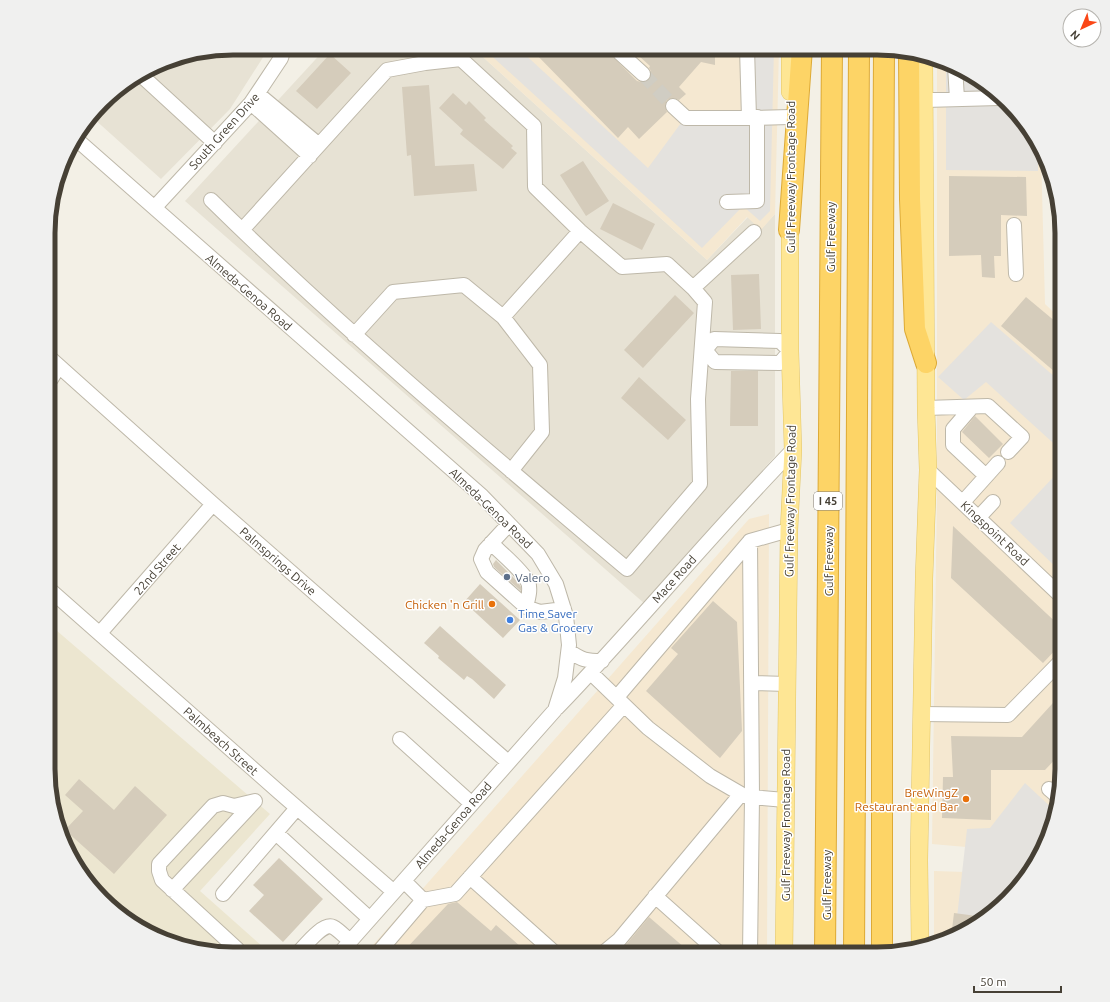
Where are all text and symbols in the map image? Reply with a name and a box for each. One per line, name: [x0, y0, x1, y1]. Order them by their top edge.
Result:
north arrow: [1062, 8, 1102, 48]
text: N: [1068, 28, 1082, 42]
street label: South Green Drive: [186, 90, 262, 172]
street label: Gulf Freeway Frontage Road: [784, 101, 797, 253]
street label: Gulf Freeway: [824, 202, 837, 272]
street label: Almeda-Genoa Road: [203, 251, 295, 333]
street label: Gulf Freeway Frontage Road: [782, 425, 798, 577]
street label: Almeda-Genoa Road: [447, 465, 535, 551]
road number: I 45: [814, 492, 842, 510]
street label: Kingspoint Road: [958, 498, 1032, 568]
street label: Palmsprings Drive: [237, 524, 319, 598]
street label: Gulf Freeway: [822, 526, 835, 596]
street label: 22nd Street: [131, 541, 183, 597]
street label: Mace Road: [649, 553, 699, 605]
place label: Valero: [515, 571, 550, 584]
marker: Valero: [502, 572, 512, 582]
place label: Chicken 'n Grill: [405, 598, 484, 611]
marker: Chicken 'n Grill: [487, 599, 497, 609]
place label: Time Saver Gas & Grocery: [518, 607, 593, 634]
marker: Time Saver Gas & Grocery: [505, 615, 515, 625]
street label: Palmbeach Street: [181, 704, 261, 778]
street label: Gulf Freeway Frontage Road: [779, 749, 792, 901]
street label: Almeda-Genoa Road: [412, 779, 494, 871]
place label: BreWingZ Restaurant and Bar: [855, 786, 958, 813]
marker: BreWingZ Restaurant and Bar: [961, 794, 971, 804]
street label: Gulf Freeway: [820, 850, 833, 920]
scale bar: [974, 968, 1061, 994]
text: 50 m: [980, 975, 1007, 988]

